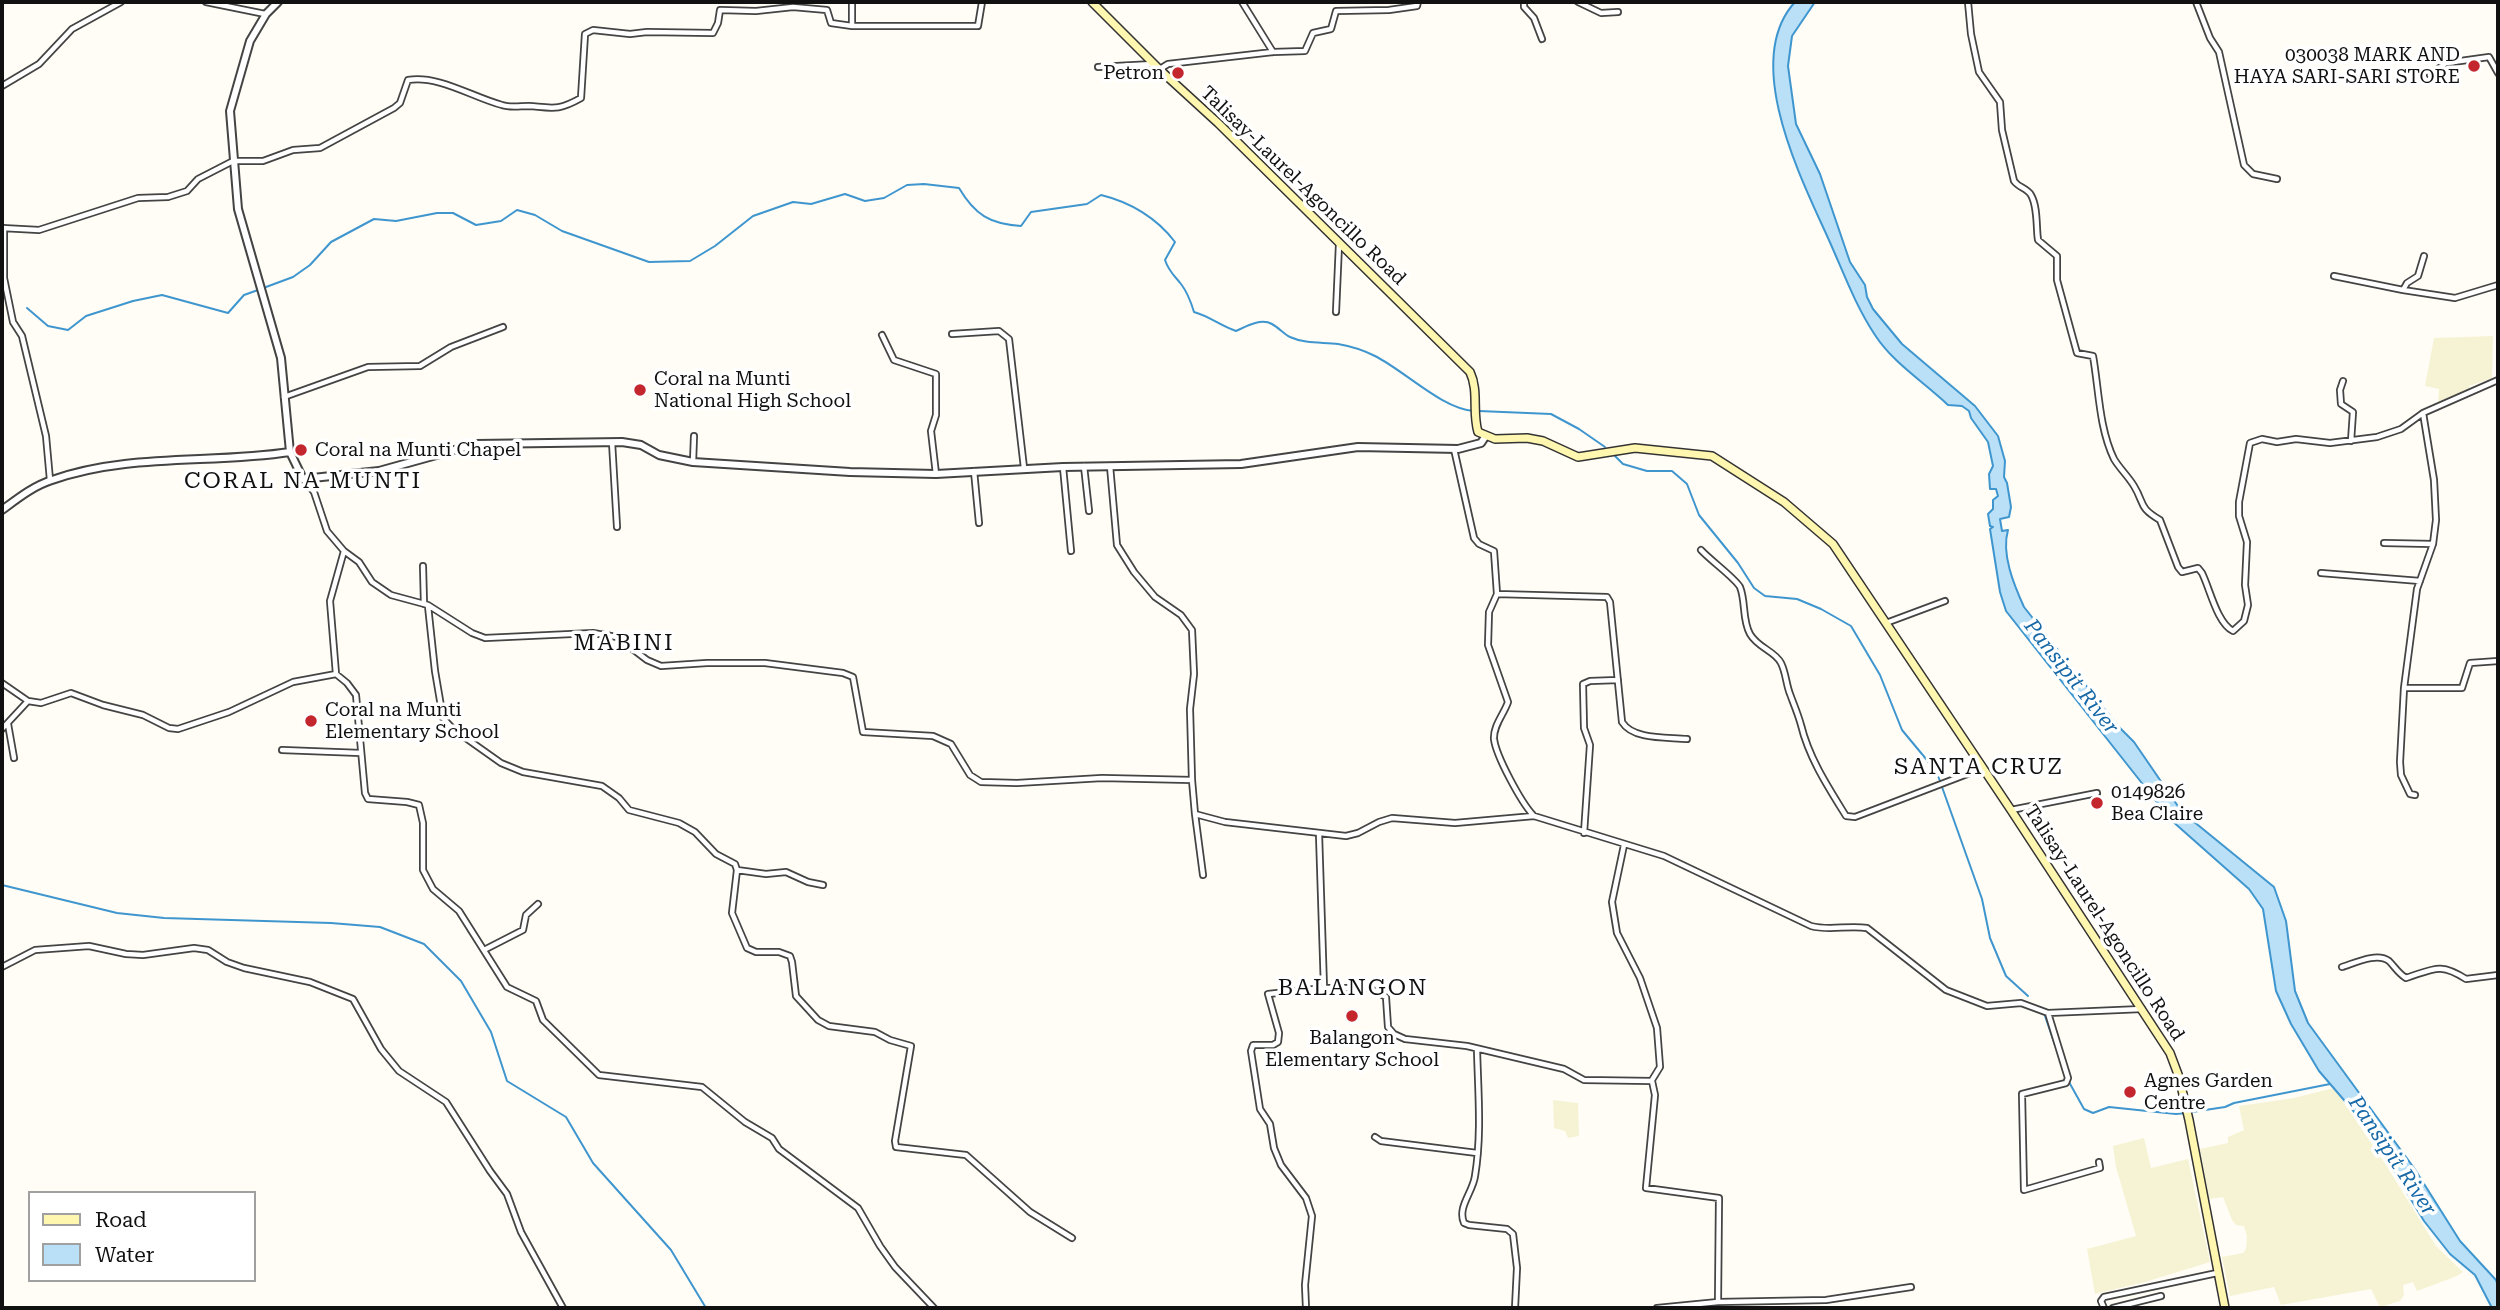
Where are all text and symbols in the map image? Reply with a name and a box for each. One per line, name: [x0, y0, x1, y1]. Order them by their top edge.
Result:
place label: 030038 MARK AND HAYA SARI-SARI STORE: [2234, 44, 2460, 88]
marker: 030038 MARK AND HAYA SARI-SARI STORE: [2466, 58, 2482, 74]
place label: Petron: [1103, 62, 1164, 84]
marker: Petron: [1170, 65, 1186, 81]
street label: Talisay-Laurel-Agoncillo Road: [1196, 82, 1410, 290]
place label: Coral na Munti National High School: [654, 368, 851, 412]
marker: Coral na Munti National High School: [632, 382, 648, 398]
place label: Coral na Munti Chapel: [315, 439, 521, 461]
marker: Coral na Munti Chapel: [293, 442, 309, 458]
district label: CORAL NA MUNTI: [186, 467, 420, 495]
water label: Pansipit River: [2018, 614, 2124, 740]
district label: MABINI: [574, 629, 674, 657]
place label: Coral na Munti Elementary School: [325, 699, 499, 743]
marker: Coral na Munti Elementary School: [303, 713, 319, 729]
district label: SANTA CRUZ: [1895, 753, 2063, 781]
place label: 0149826 Bea Claire: [2111, 781, 2203, 825]
marker: 0149826 Bea Claire: [2089, 795, 2105, 811]
street label: Talisay-Laurel-Agoncillo Road: [2019, 801, 2189, 1045]
district label: BALANGON: [1279, 974, 1427, 1002]
marker: Balangon Elementary School: [1344, 1008, 1360, 1024]
place label: Balangon Elementary School: [1265, 1027, 1439, 1071]
place label: Agnes Garden Centre: [2144, 1070, 2273, 1114]
marker: Agnes Garden Centre: [2122, 1084, 2138, 1100]
water label: Pansipit River: [2343, 1091, 2441, 1221]
legend: [28, 1191, 256, 1282]
text: Road: [95, 1208, 147, 1232]
text: Water: [95, 1243, 154, 1267]

